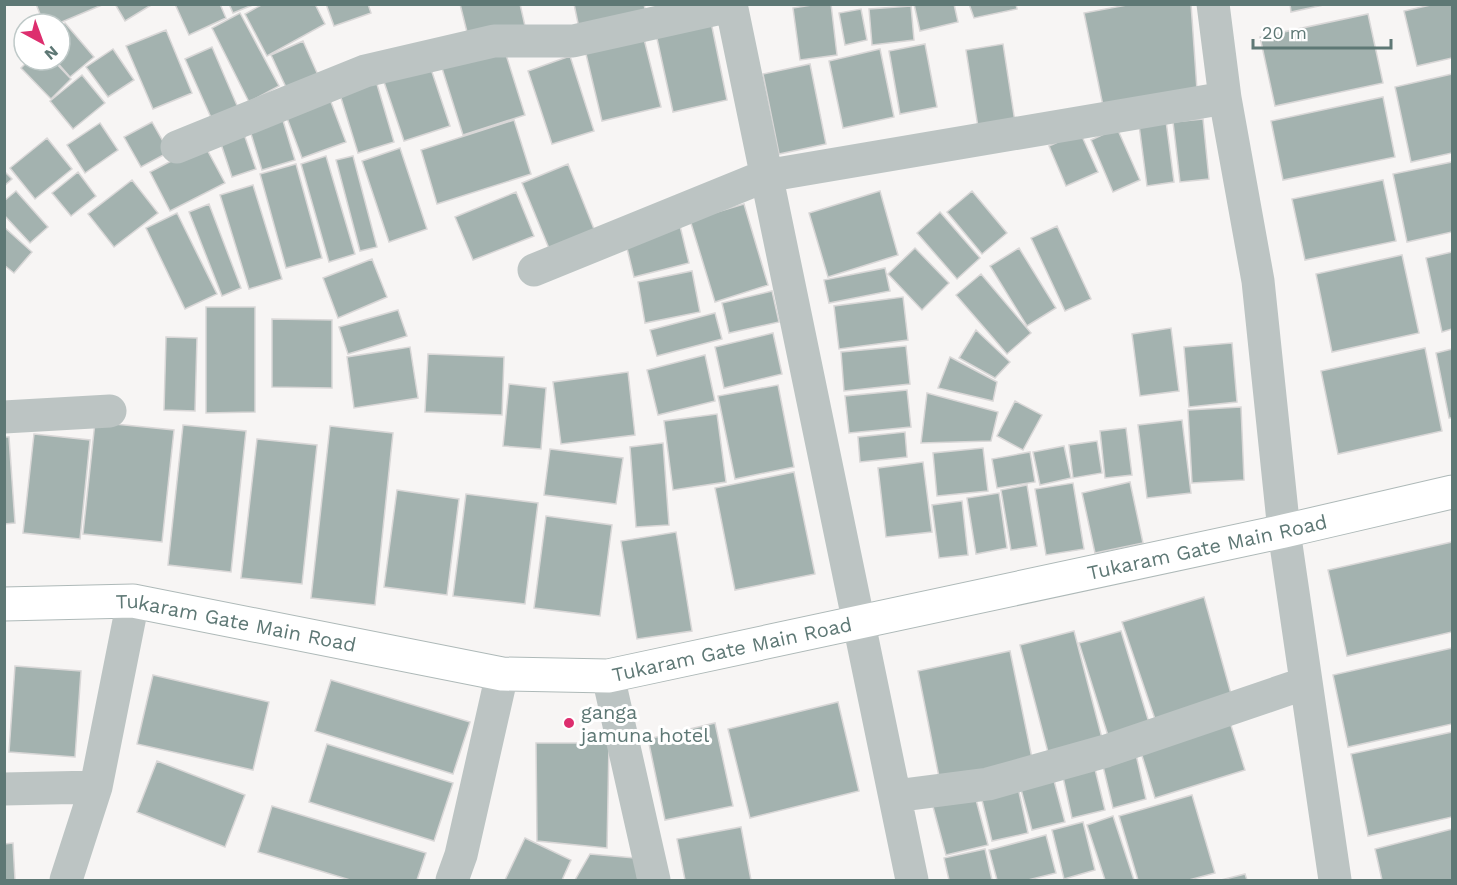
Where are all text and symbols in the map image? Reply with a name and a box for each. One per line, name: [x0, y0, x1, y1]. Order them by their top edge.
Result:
north arrow: [12, 12, 72, 72]
scale bar: [1253, 12, 1391, 50]
text: 20 m: [1262, 22, 1307, 43]
text: N: [41, 42, 62, 64]
street label: Tukaram Gate Main Road: [1085, 509, 1329, 585]
street label: Tukaram Gate Main Road: [115, 589, 358, 657]
street label: Tukaram Gate Main Road: [610, 612, 854, 687]
place label: ganga jamuna hotel: [579, 700, 709, 747]
marker: ganga jamuna hotel: [562, 716, 576, 730]

